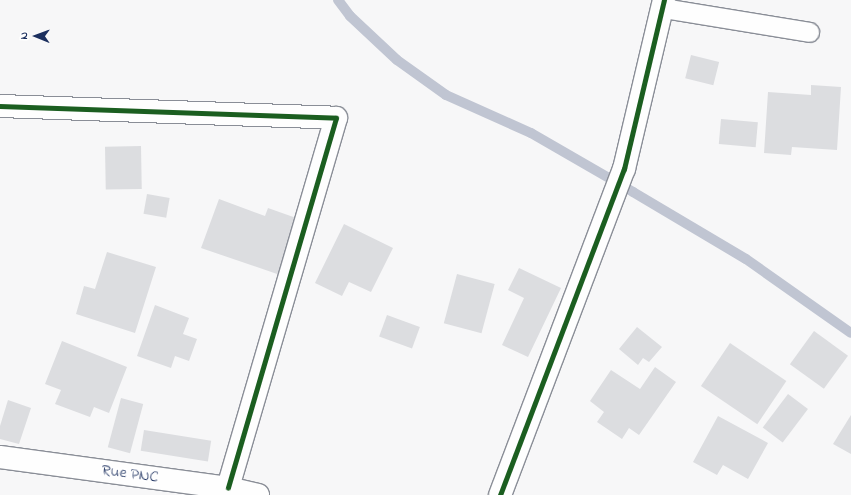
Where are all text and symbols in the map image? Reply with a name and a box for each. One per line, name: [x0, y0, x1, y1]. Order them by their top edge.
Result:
north arrow: [16, 16, 56, 56]
text: N: [16, 32, 32, 40]
street label: Rue PNC: [100, 461, 160, 487]

